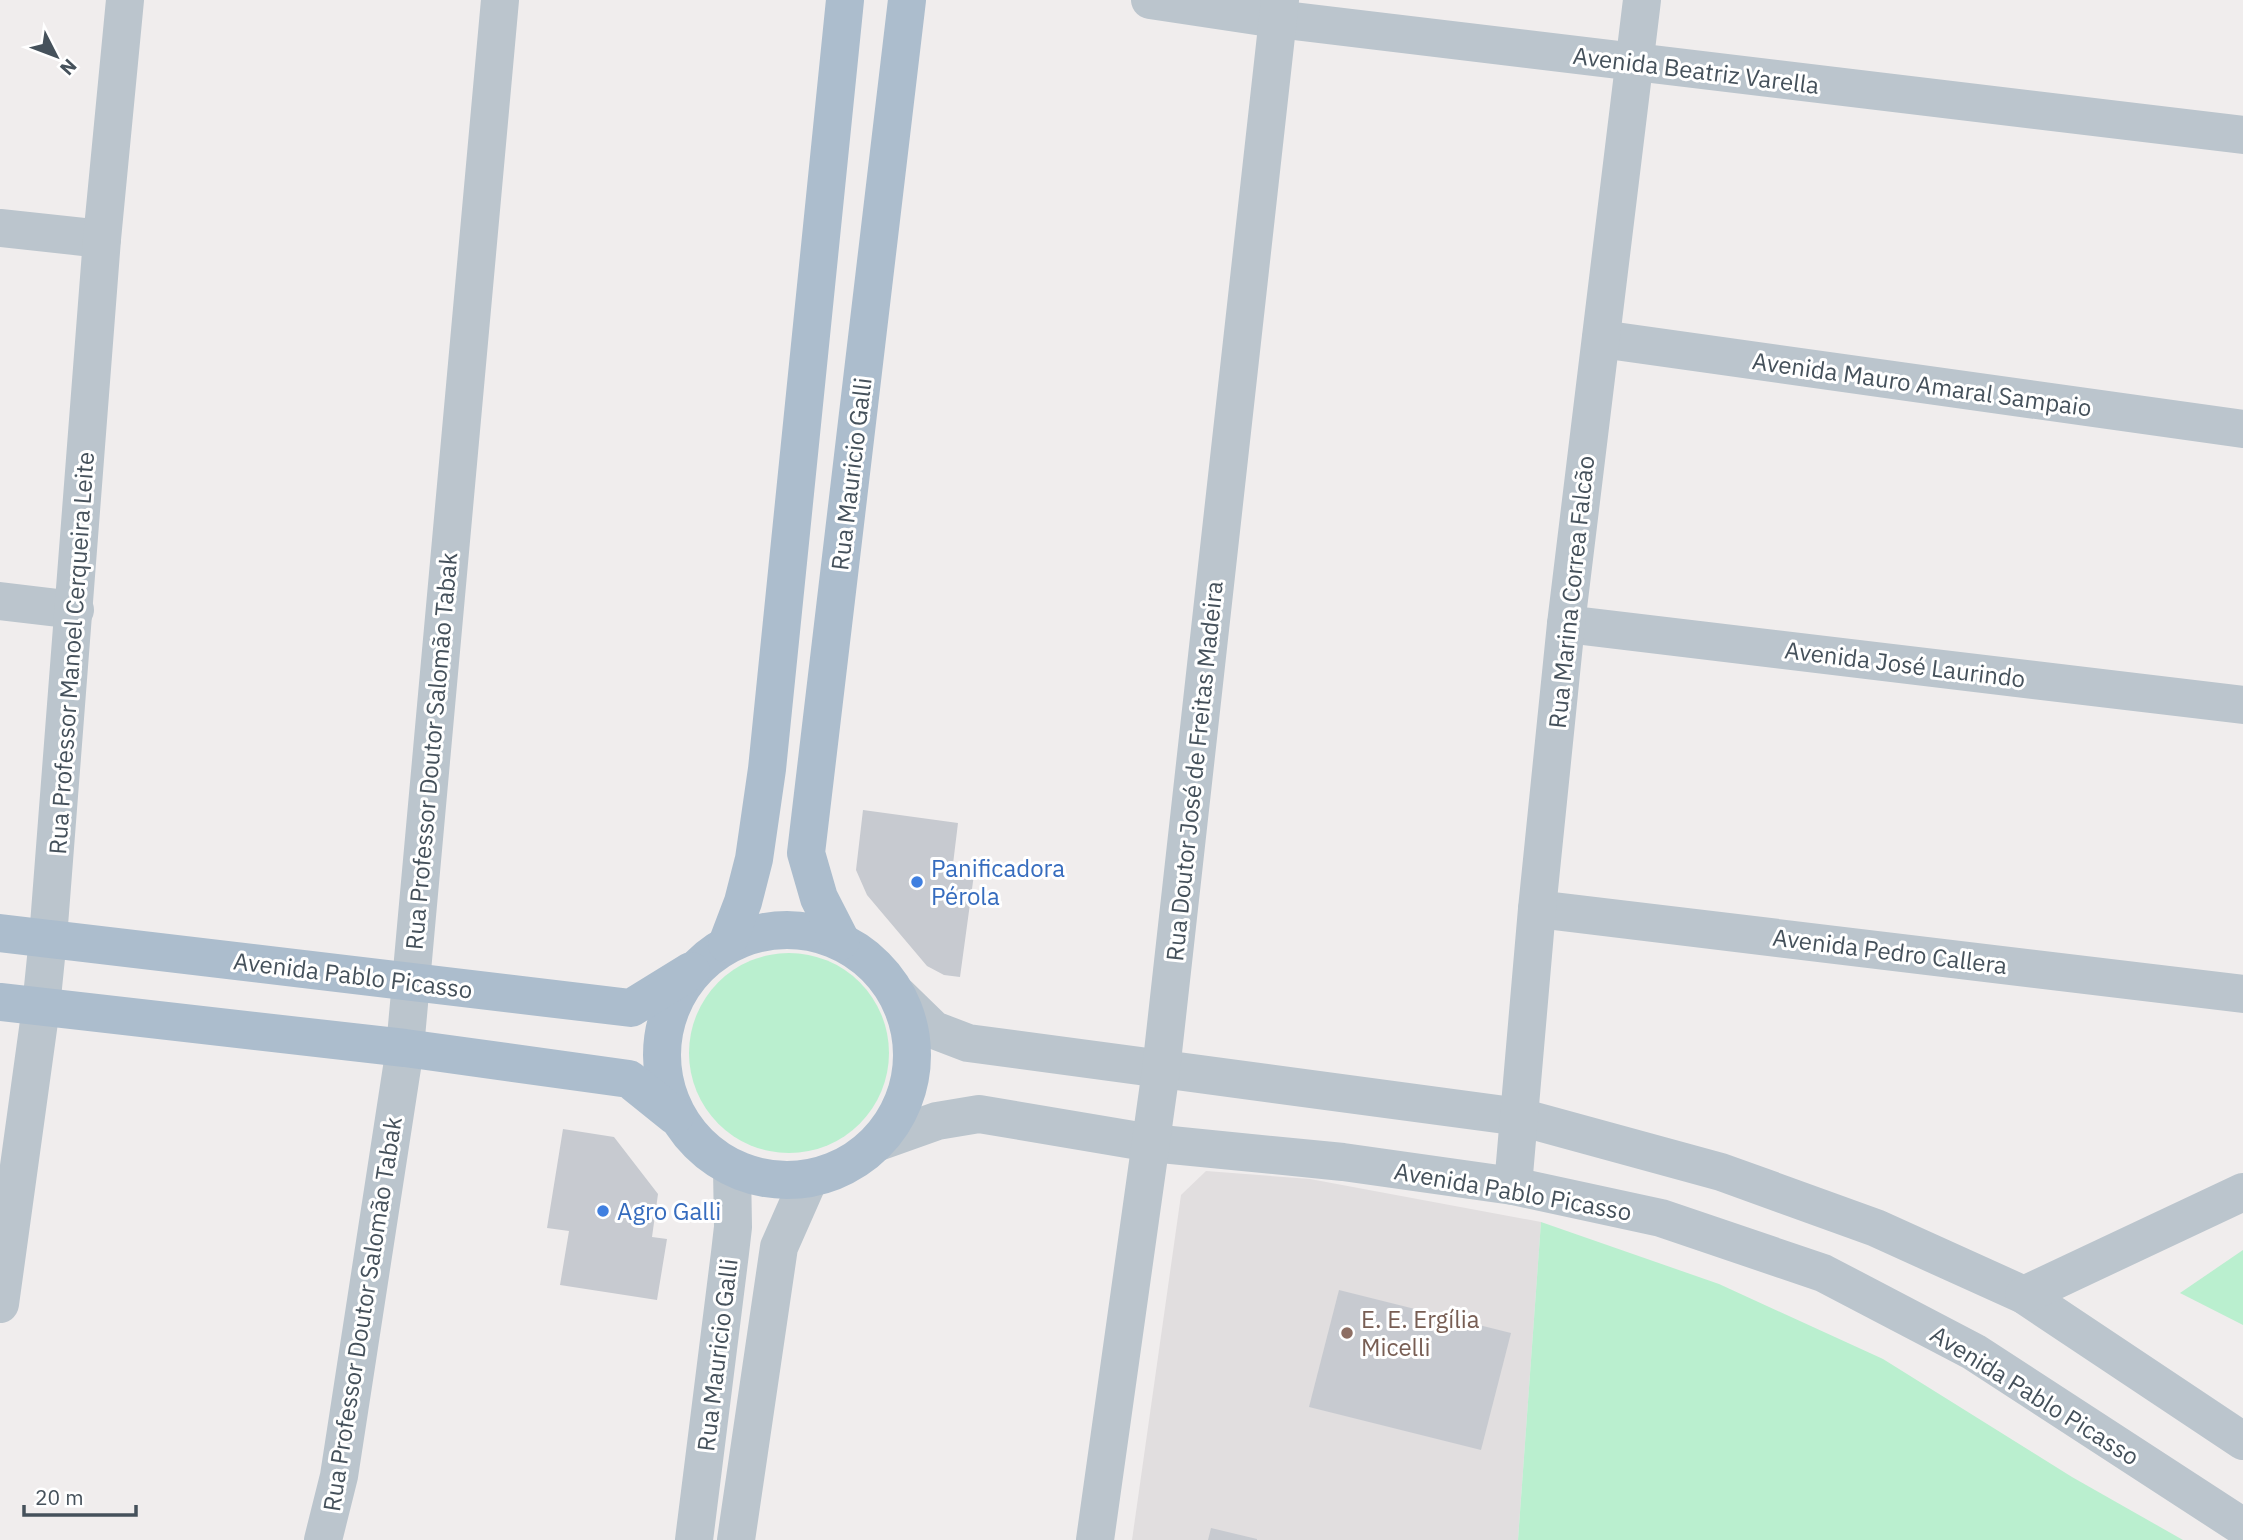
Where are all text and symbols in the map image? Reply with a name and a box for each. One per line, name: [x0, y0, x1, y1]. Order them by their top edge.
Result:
north arrow: [21, 21, 91, 91]
street label: Avenida Beatriz Varella: [1571, 39, 1821, 101]
text: N: [55, 54, 82, 81]
street label: Avenida Mauro Amaral Sampaio: [1750, 344, 2094, 424]
street label: Rua Mauricio Galli: [823, 376, 879, 572]
street label: Rua Professor Manoel Cerqueira Leite: [41, 451, 101, 855]
street label: Rua Marina Correa Falcão: [1541, 454, 1601, 730]
street label: Rua Professor Doutor Salomão Tabak: [398, 551, 464, 951]
street label: Rua Doutor José de Freitas Madeira: [1158, 579, 1230, 963]
street label: Avenida José Laurindo: [1783, 633, 2027, 695]
place label: Panificadora Pérola: [931, 852, 1065, 912]
marker: Panificadora Pérola: [909, 874, 925, 890]
street label: Avenida Pedro Callera: [1771, 921, 2009, 981]
street label: Avenida Pablo Picasso: [232, 944, 474, 1006]
street label: Rua Professor Doutor Salomão Tabak: [315, 1114, 409, 1514]
street label: Avenida Pablo Picasso: [1392, 1154, 1634, 1228]
place label: Agro Galli: [617, 1195, 721, 1227]
marker: Agro Galli: [595, 1203, 611, 1219]
street label: Rua Mauricio Galli: [689, 1257, 745, 1453]
place label: E. E. Ergília Micelli: [1361, 1303, 1480, 1363]
street label: Avenida Pablo Picasso: [1925, 1318, 2145, 1472]
marker: E. E. Ergília Micelli: [1339, 1325, 1355, 1341]
scale bar: [24, 1474, 136, 1518]
text: 20 m: [35, 1483, 84, 1511]

